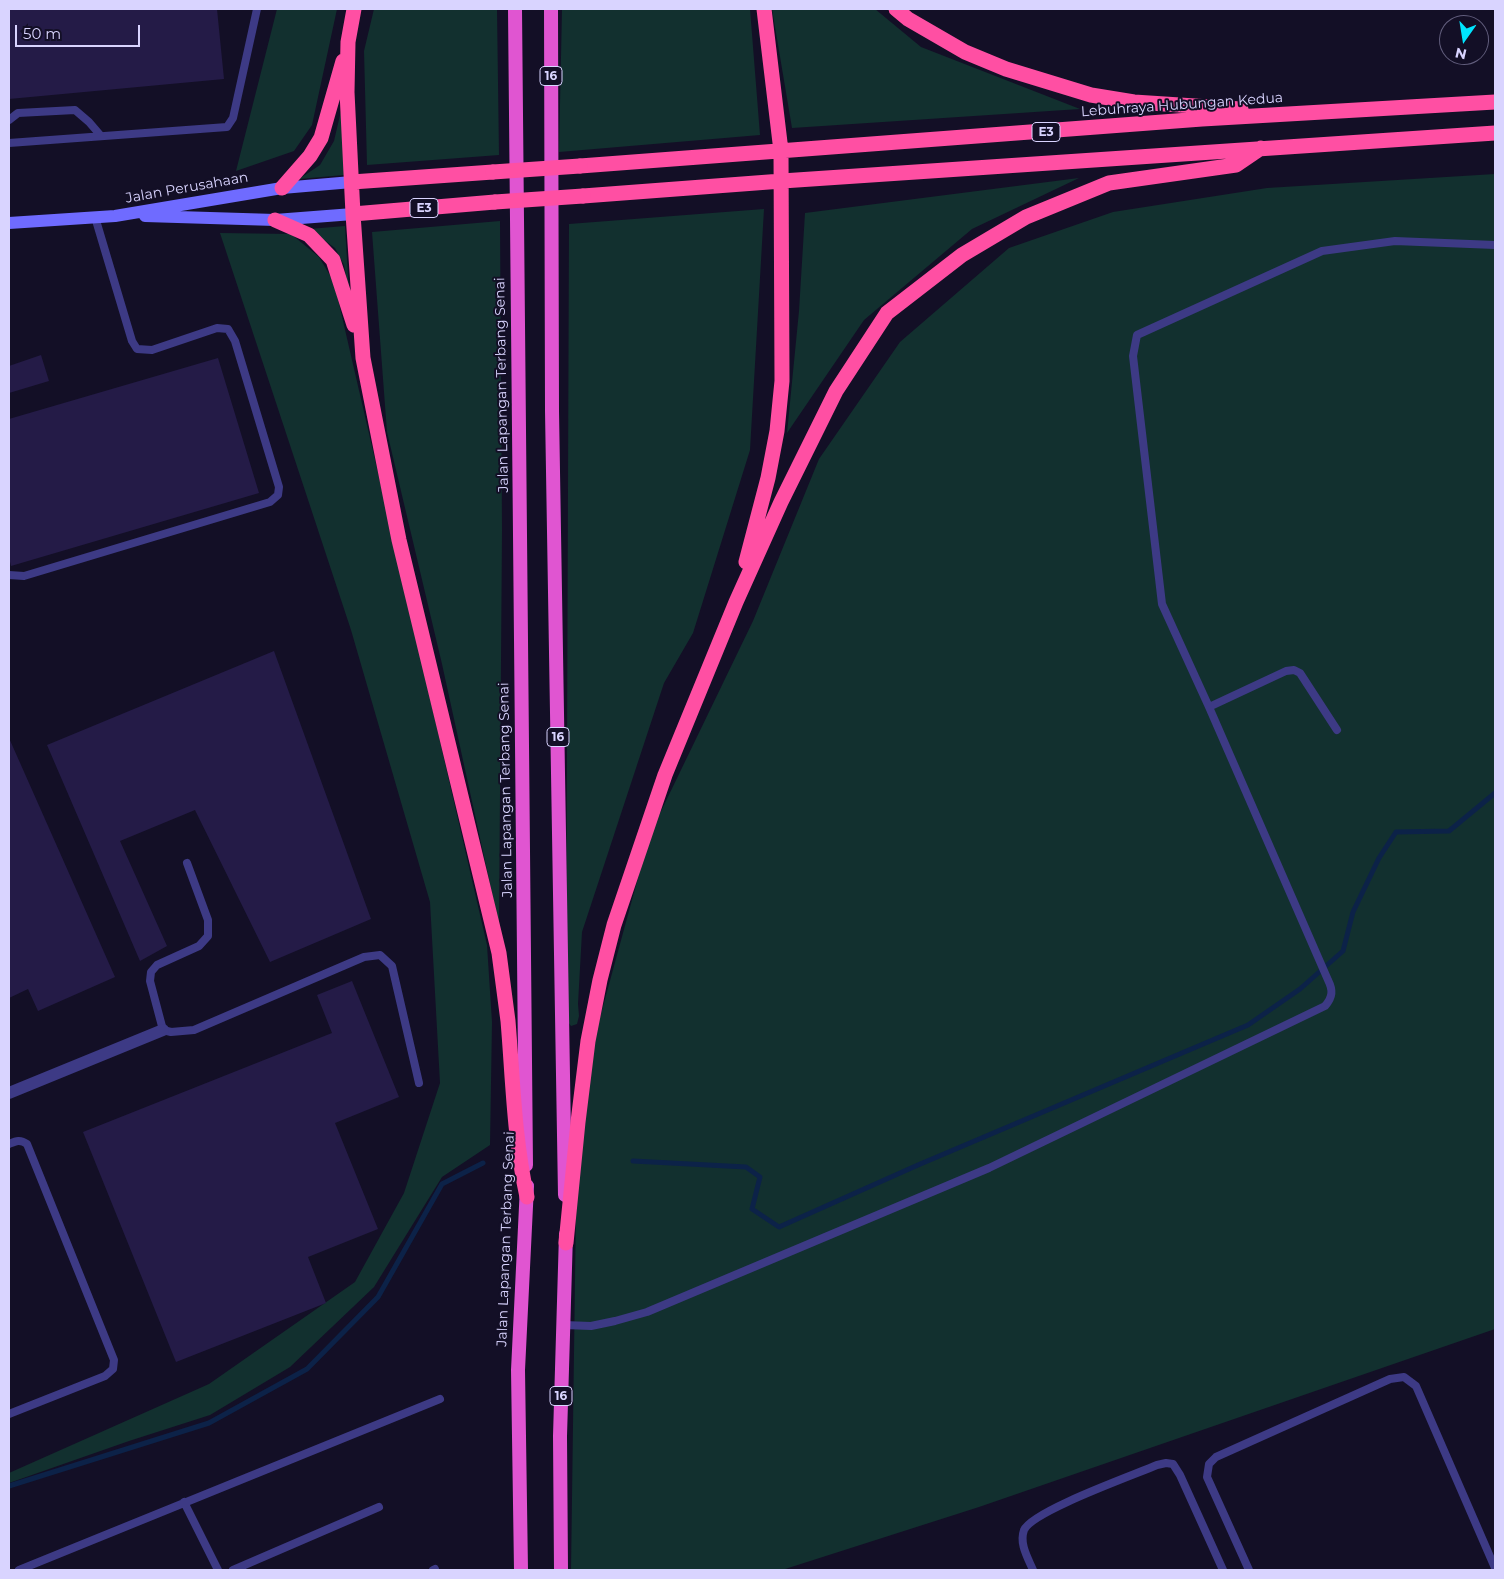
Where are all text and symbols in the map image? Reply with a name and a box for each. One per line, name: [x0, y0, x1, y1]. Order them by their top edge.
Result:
scale bar: [18, 15, 142, 47]
north arrow: [1439, 15, 1489, 65]
text: 50 m: [23, 24, 61, 43]
text: N: [1453, 44, 1468, 64]
road number: 16: [540, 66, 562, 85]
street label: Lebuhraya Hubungan Kedua: [1080, 90, 1284, 120]
road number: E3: [1032, 122, 1060, 142]
street label: Jalan Perusahaan: [124, 169, 250, 207]
road number: E3: [410, 198, 438, 218]
street label: Jalan Lapangan Terbang Senai: [492, 277, 512, 493]
street label: Jalan Lapangan Terbang Senai: [496, 682, 516, 898]
road number: 16: [547, 728, 569, 746]
street label: Jalan Lapangan Terbang Senai: [494, 1131, 518, 1347]
road number: 16: [550, 1386, 572, 1405]

